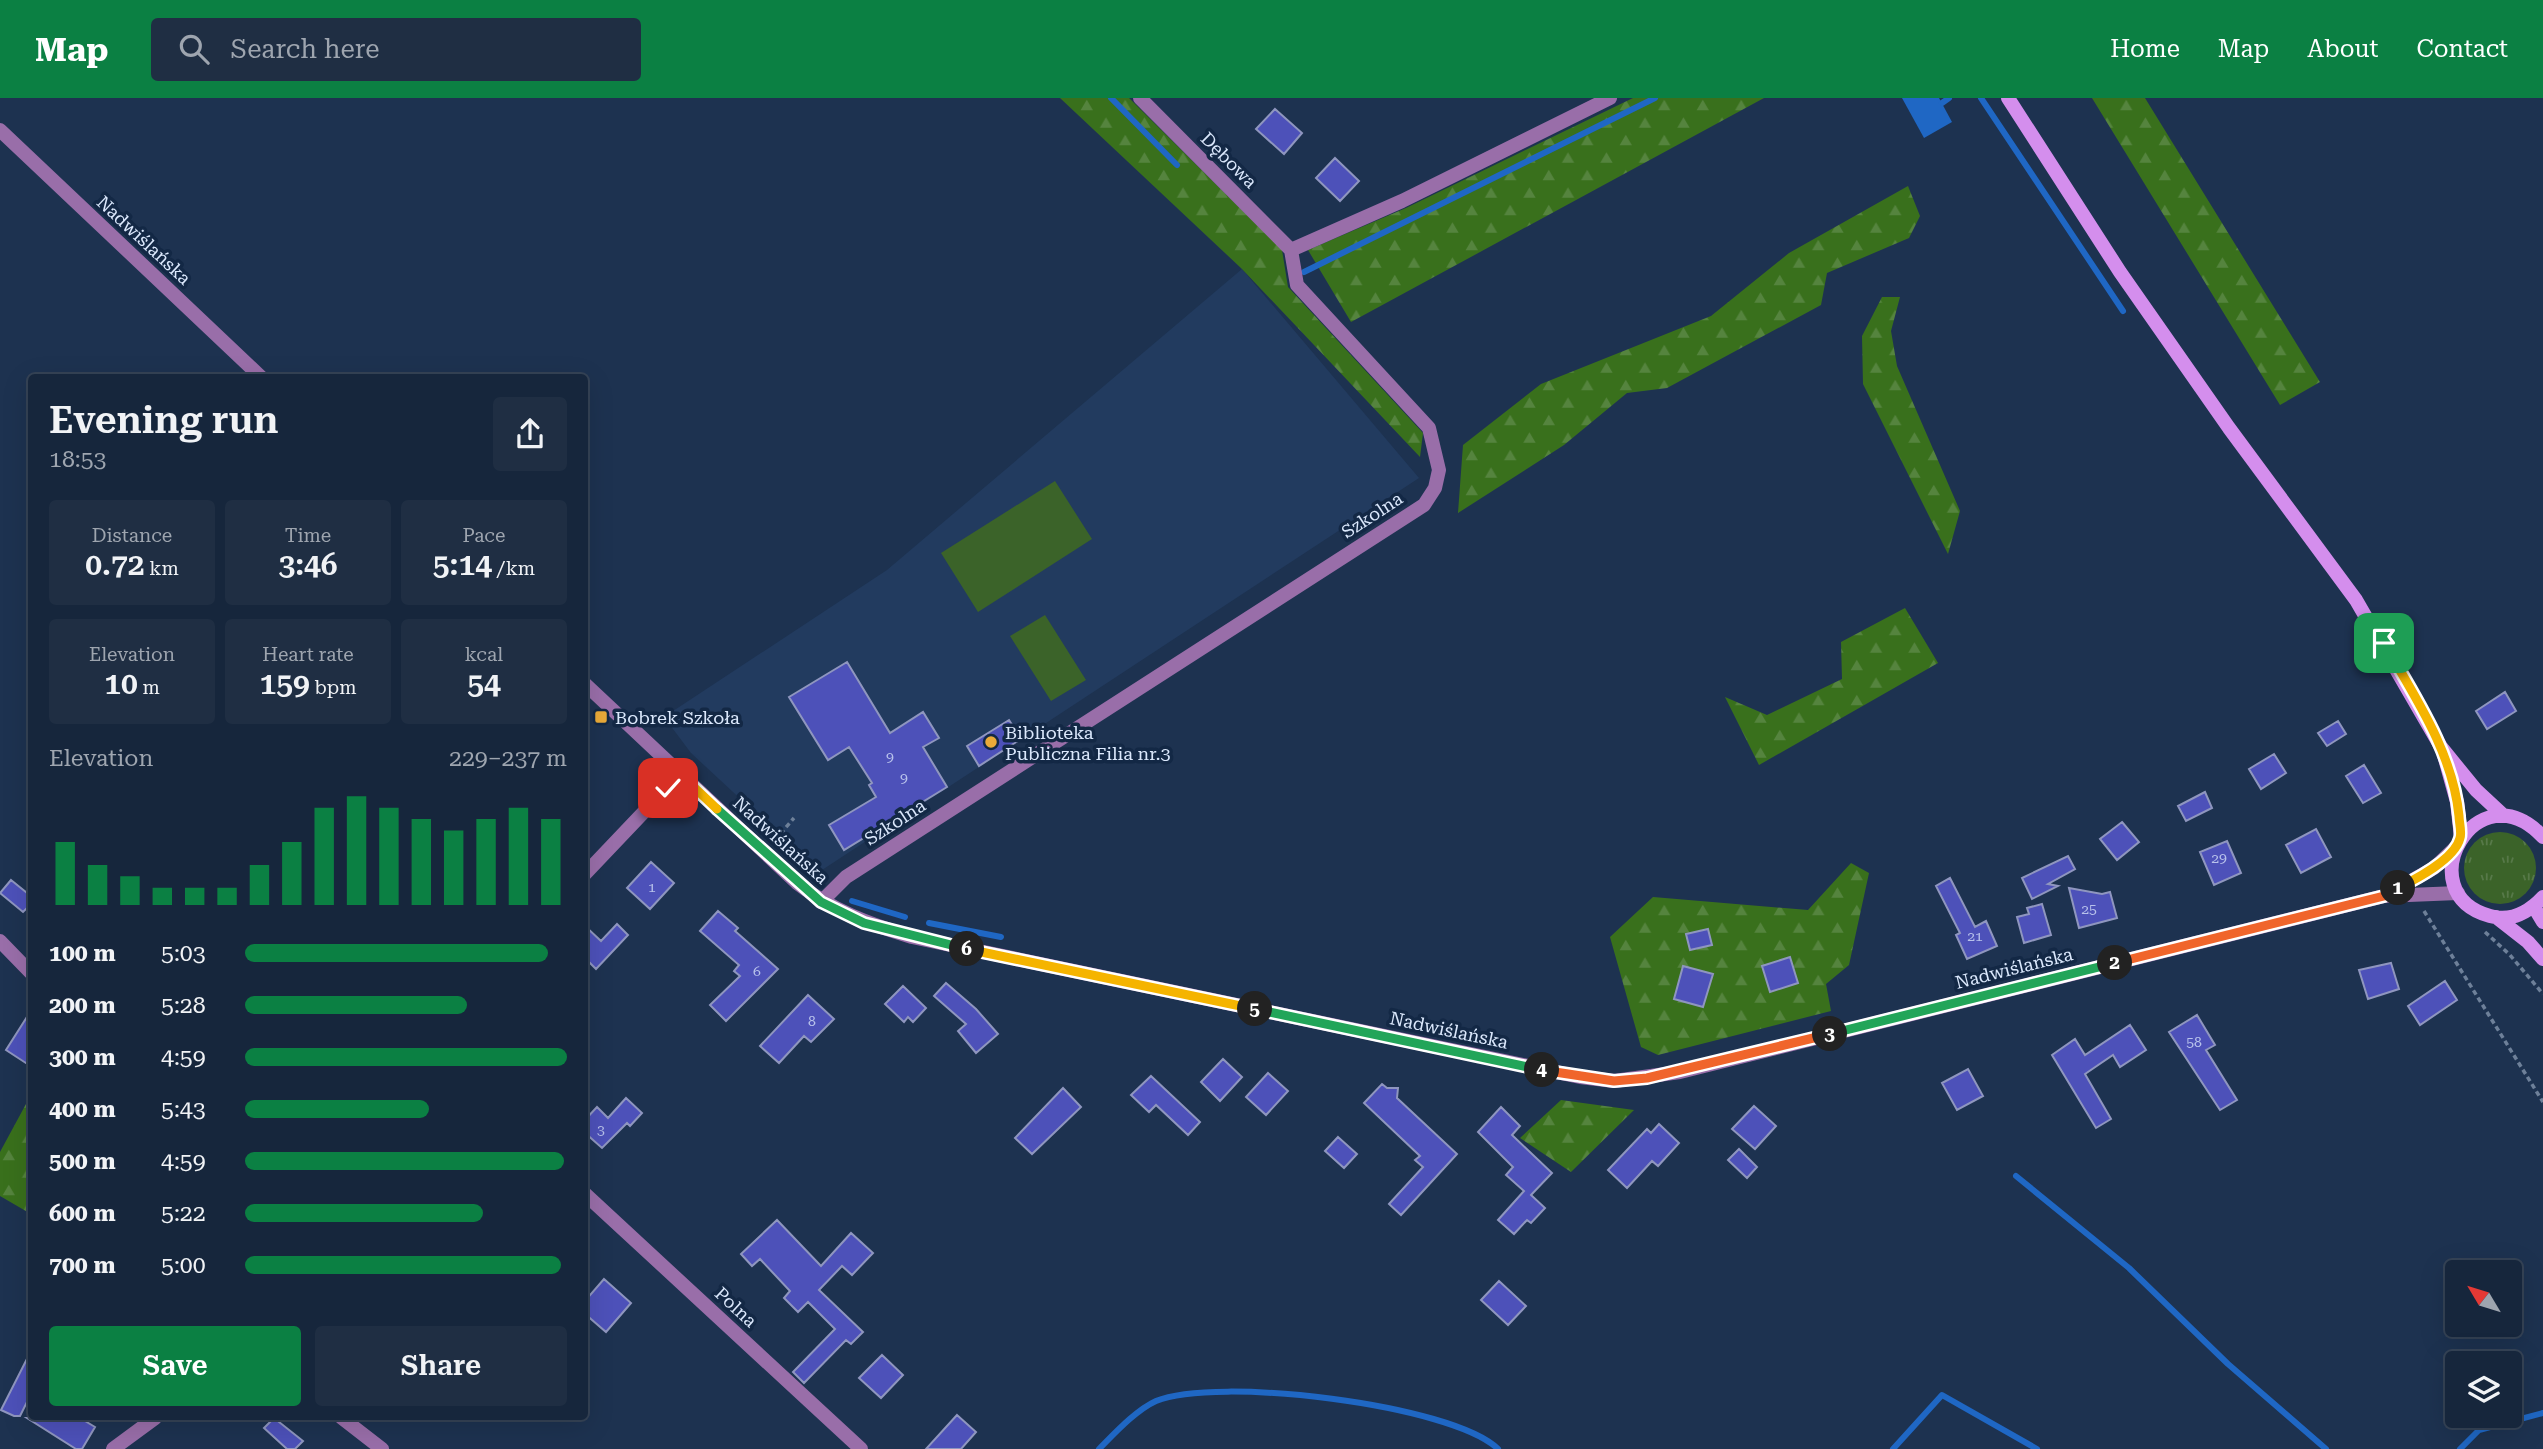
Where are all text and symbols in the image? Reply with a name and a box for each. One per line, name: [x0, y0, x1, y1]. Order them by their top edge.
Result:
search box: [151, 18, 641, 81]
text: Map: [35, 30, 109, 69]
icon: search: [175, 30, 213, 68]
text: Search here: [231, 34, 380, 64]
text: Home: [2110, 35, 2180, 63]
text: Map: [2218, 35, 2269, 63]
text: About: [2307, 35, 2378, 63]
text: Contact: [2416, 35, 2508, 63]
street label: Dębowa: [1197, 128, 1261, 192]
street label: Nadwiślańska: [93, 191, 195, 289]
button: share: [493, 397, 567, 471]
text: Evening run: [49, 398, 278, 442]
text: 18:53: [49, 446, 106, 473]
street label: Szkolna: [1338, 487, 1407, 542]
text: Distance: [92, 524, 172, 547]
text: Time: [285, 524, 331, 547]
text: Pace: [463, 524, 505, 547]
text: 0.72: [85, 547, 145, 582]
text: 3:46: [278, 547, 338, 582]
text: 5:14: [433, 547, 492, 582]
text: km: [145, 557, 179, 580]
text: /km: [492, 557, 535, 580]
pin: [2354, 613, 2414, 673]
icon: arrive: [2365, 624, 2403, 662]
text: Elevation: [89, 643, 175, 666]
text: Heart rate: [262, 643, 354, 666]
text: kcal: [465, 643, 503, 666]
text: 10: [104, 666, 138, 701]
text: 159: [259, 666, 310, 701]
text: 54: [467, 666, 501, 701]
text: m: [138, 676, 160, 699]
text: bpm: [310, 676, 357, 699]
place label: Bobrek Szkoła: [615, 707, 740, 728]
marker: Bobrek Szkoła: [593, 709, 609, 725]
place label: Biblioteka Publiczna Filia nr.3: [1005, 722, 1171, 764]
marker: Biblioteka Publiczna Filia nr.3: [983, 734, 999, 750]
text: Elevation: [49, 745, 153, 772]
text: 229–237 m: [449, 745, 567, 772]
house number: 9: [886, 749, 894, 765]
pin: [638, 758, 698, 818]
icon: check: [649, 769, 687, 807]
house number: 9: [900, 770, 908, 786]
street label: Nadwiślańska: [729, 792, 833, 888]
street label: Szkolna: [861, 794, 930, 849]
house number: 29: [2211, 850, 2227, 866]
pin: 1: [2380, 870, 2416, 906]
text: 1: [2392, 876, 2403, 899]
house number: 1: [648, 879, 656, 895]
house number: 25: [2081, 901, 2097, 917]
house number: 21: [1967, 928, 1983, 944]
pin: 6: [950, 932, 984, 966]
text: 6: [961, 937, 972, 960]
text: 100 m: [49, 940, 116, 967]
text: 5:03: [161, 940, 206, 967]
street label: Nadwiślańska: [1953, 943, 2075, 993]
pin: 2: [2098, 946, 2132, 980]
text: 2: [2109, 951, 2120, 974]
house number: 6: [753, 963, 761, 979]
text: 200 m: [49, 992, 116, 1019]
text: 5:28: [161, 992, 206, 1019]
pin: 5: [1238, 992, 1272, 1026]
text: 5: [1249, 997, 1260, 1020]
street label: Nadwiślańska: [1388, 1007, 1510, 1053]
house number: 8: [808, 1013, 816, 1029]
pin: 3: [1812, 1016, 1848, 1052]
text: 3: [1824, 1022, 1835, 1045]
house number: 58: [2186, 1034, 2202, 1050]
text: 300 m: [49, 1044, 116, 1071]
text: 4:59: [161, 1044, 206, 1071]
pin: 4: [1524, 1052, 1560, 1088]
text: 4: [1536, 1058, 1547, 1081]
text: 400 m: [49, 1096, 116, 1123]
text: 5:43: [161, 1096, 206, 1123]
house number: 3: [597, 1122, 605, 1138]
text: 500 m: [49, 1148, 116, 1175]
text: 4:59: [161, 1148, 206, 1175]
text: 600 m: [49, 1200, 116, 1227]
text: 5:22: [161, 1200, 206, 1227]
text: 700 m: [49, 1252, 116, 1279]
text: 5:00: [161, 1252, 206, 1279]
north arrow: [2445, 1260, 2522, 1337]
map controls: [2445, 1260, 2522, 1428]
street label: Polna: [711, 1283, 761, 1332]
button: Save: [49, 1326, 301, 1406]
button: Share: [315, 1326, 567, 1406]
button: layers: [2445, 1351, 2522, 1428]

